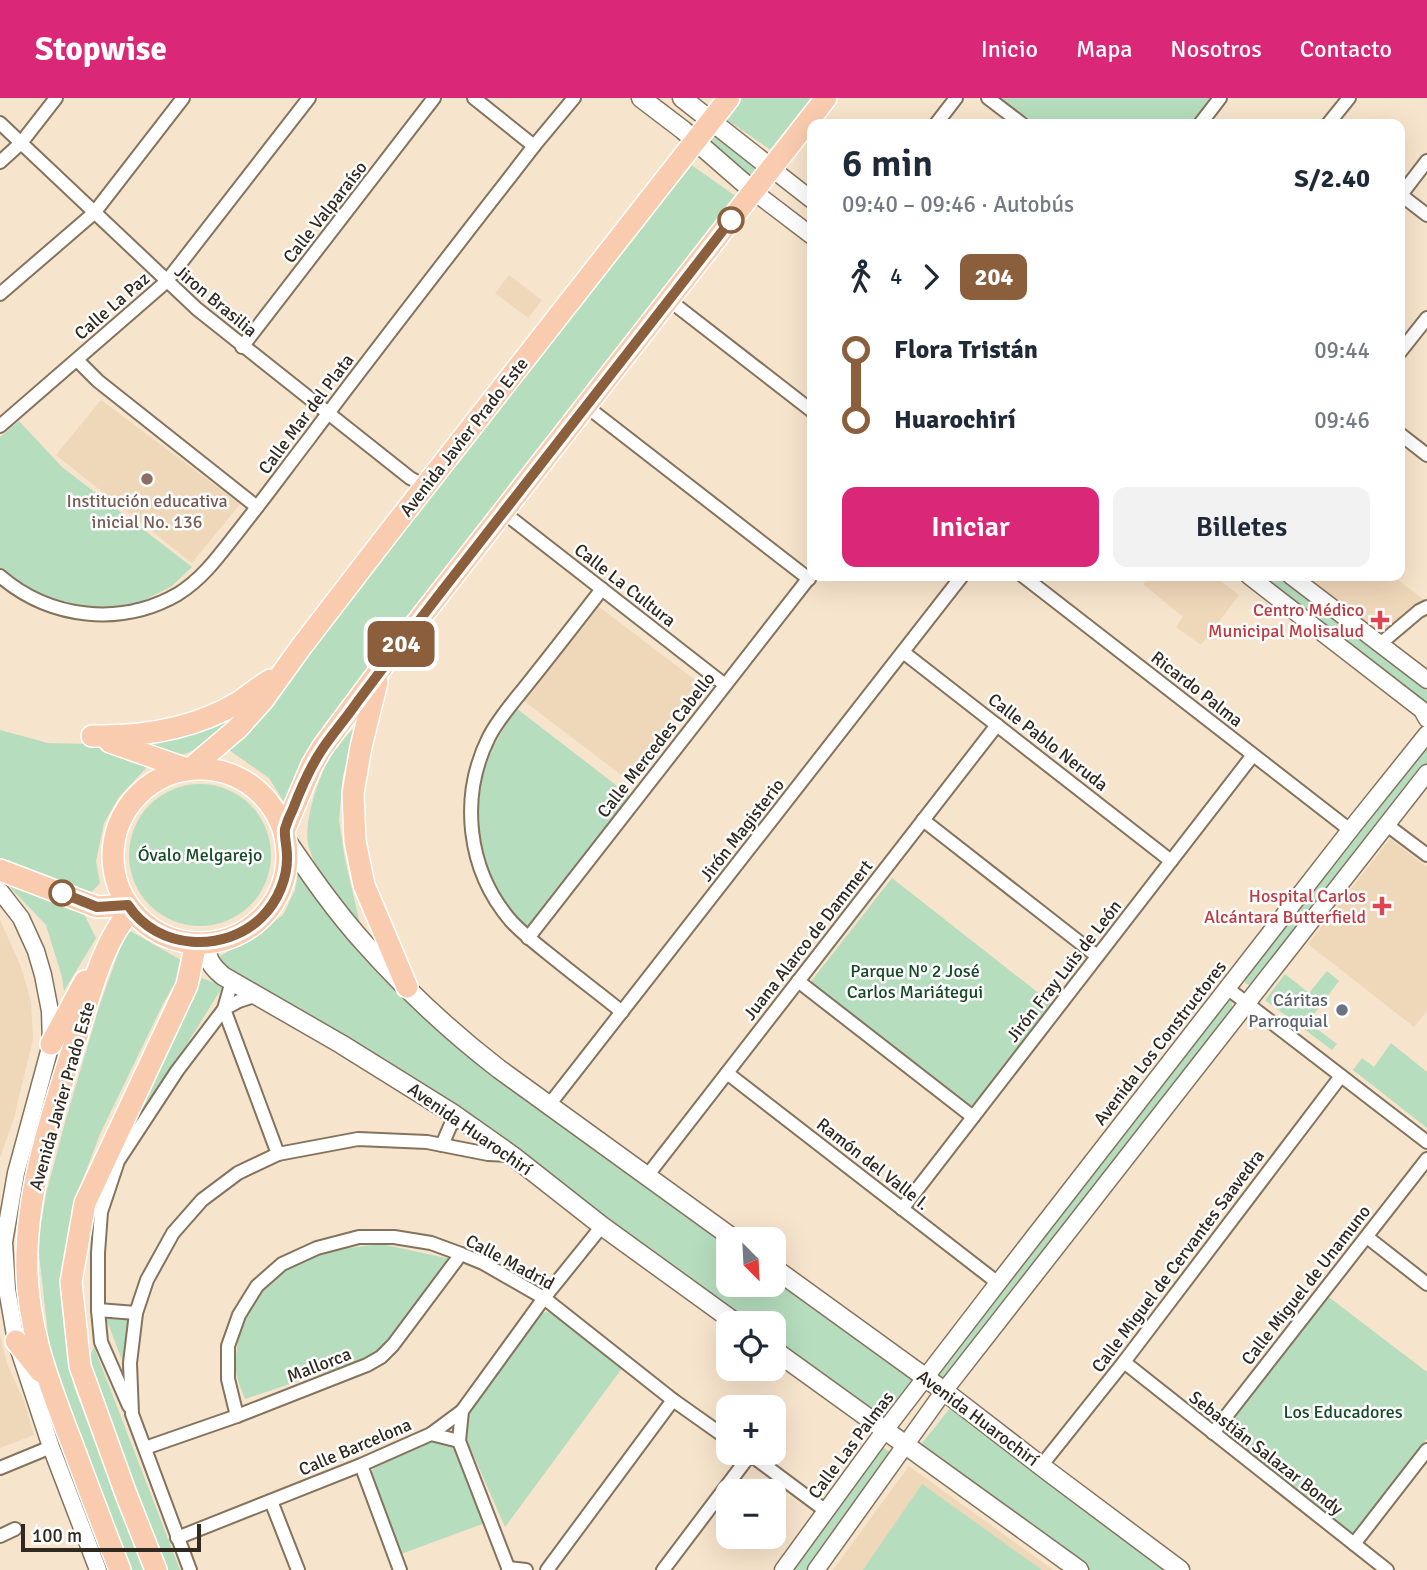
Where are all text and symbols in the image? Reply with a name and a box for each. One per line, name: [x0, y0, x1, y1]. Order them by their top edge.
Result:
text: Stopwise: [35, 29, 167, 70]
text: Inicio: [981, 34, 1038, 64]
text: Mapa: [1076, 34, 1132, 64]
text: Nosotros: [1170, 34, 1262, 64]
text: Contacto: [1300, 34, 1392, 64]
text: 6 min: [842, 140, 933, 187]
street label: Calle Valparaíso: [278, 157, 372, 267]
text: S/2.40: [1294, 163, 1370, 195]
text: 09:40 – 09:46 · Autobús: [842, 190, 1074, 219]
unlabelled marker: [718, 207, 744, 233]
icon: walk: [842, 258, 880, 296]
icon: forward: [912, 258, 950, 296]
street label: Jiron Brasilia: [170, 260, 262, 342]
text: 4: [890, 262, 902, 291]
text: 204: [974, 262, 1013, 292]
street label: Calle La Paz: [70, 267, 154, 345]
text: Flora Tristán: [894, 334, 1038, 366]
text: 09:44: [1314, 336, 1370, 365]
street label: Calle Mar del Plata: [254, 349, 358, 479]
street label: Avenida Javier Prado Este: [395, 353, 533, 521]
text: Huarochirí: [894, 404, 1016, 436]
text: 09:46: [1314, 406, 1370, 435]
marker: Institución educativa inicial No. 136: [139, 471, 155, 487]
button: Iniciar: [842, 487, 1099, 567]
button: Billetes: [1113, 487, 1370, 567]
place label: Institución educativa inicial No. 136: [66, 490, 228, 533]
street label: Calle La Cultura: [570, 539, 680, 631]
place label: Centro Médico Municipal Molisalud: [1208, 599, 1364, 642]
marker: Centro Médico Municipal Molisalud: [1370, 610, 1390, 630]
line badge: 204: [361, 621, 441, 667]
text: 204: [382, 629, 420, 659]
street label: Ricardo Palma: [1147, 646, 1247, 732]
street label: Calle Mercedes Cabello: [592, 668, 720, 822]
street label: Calle Pablo Neruda: [984, 688, 1112, 796]
street label: Jirón Magisterio: [695, 774, 789, 886]
park label: Óvalo Melgarejo: [138, 844, 262, 866]
street label: Juana Alarco de Dammert: [739, 855, 877, 1025]
unlabelled marker: [49, 880, 75, 906]
place label: Hospital Carlos Alcántara Butterfield: [1204, 885, 1366, 928]
street label: Jirón Fray Luis de León: [1002, 896, 1126, 1046]
marker: Hospital Carlos Alcántara Butterfield: [1372, 896, 1392, 916]
street label: Avenida Los Constructores: [1089, 956, 1231, 1130]
park label: Parque Nº 2 José Carlos Mariátegui: [847, 960, 983, 1003]
place label: Cáritas Parroquial: [1248, 989, 1328, 1032]
street label: Avenida Javier Prado Este: [24, 999, 100, 1193]
marker: Cáritas Parroquial: [1334, 1002, 1350, 1018]
street label: Avenida Huarochirí: [404, 1078, 537, 1180]
street label: Ramón del Valle I.: [812, 1113, 934, 1215]
street label: Calle Miguel de Cervantes Saavedra: [1087, 1145, 1269, 1377]
street label: Calle Miguel de Unamuno: [1237, 1201, 1375, 1369]
north arrow: [716, 1227, 786, 1297]
map controls: [716, 1227, 786, 1549]
street label: Calle Madrid: [462, 1229, 558, 1295]
button: locate: [716, 1311, 786, 1381]
street label: Mallorca: [284, 1343, 354, 1387]
street label: Avenida Huarochirí: [913, 1365, 1043, 1471]
street label: Sebastián Salazar Bondy: [1185, 1386, 1348, 1520]
street label: Calle Las Palmas: [803, 1387, 899, 1503]
button: +: [716, 1395, 786, 1465]
park label: Los Educadores: [1283, 1401, 1403, 1423]
street label: Calle Barcelona: [295, 1413, 415, 1481]
button: −: [716, 1479, 786, 1549]
scale bar: [21, 1521, 201, 1553]
text: 100 m: [32, 1524, 82, 1548]

